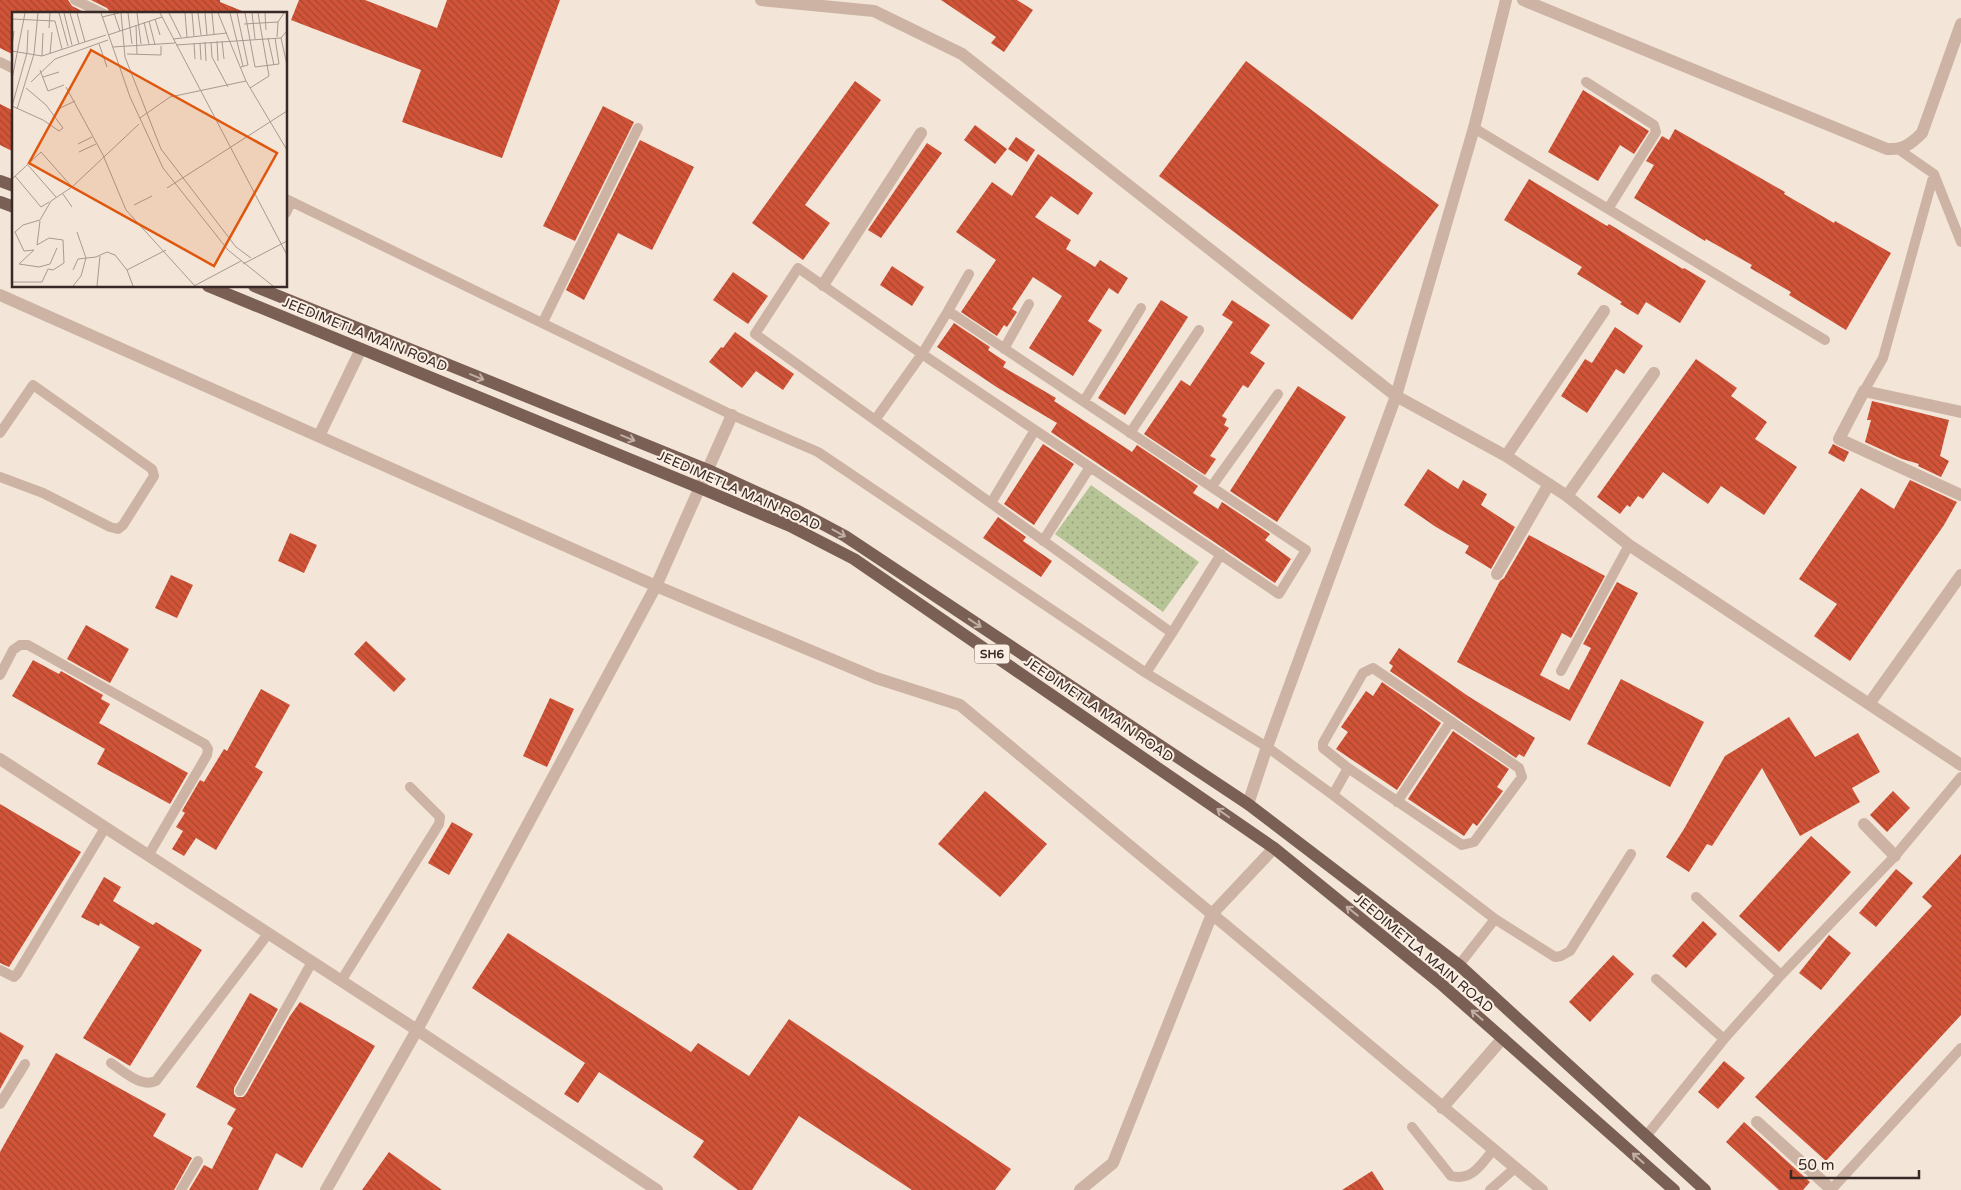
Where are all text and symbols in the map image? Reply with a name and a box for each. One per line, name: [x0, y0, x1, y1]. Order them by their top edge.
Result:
inset map: [12, 12, 288, 288]
street label: JEEDIMETLA MAIN ROAD: [280, 293, 450, 375]
one-way arrow: [469, 372, 484, 382]
one-way arrow: [620, 433, 635, 443]
street label: JEEDIMETLA MAIN ROAD: [655, 447, 823, 534]
one-way arrow: [832, 529, 846, 539]
one-way arrow: [968, 618, 982, 628]
road number: SH6: [974, 644, 1010, 664]
street label: JEEDIMETLA MAIN ROAD: [1021, 653, 1177, 766]
one-way arrow: [1216, 808, 1230, 818]
street label: JEEDIMETLA MAIN ROAD: [1351, 890, 1497, 1017]
one-way arrow: [1346, 906, 1359, 917]
one-way arrow: [1470, 1009, 1483, 1021]
scale bar: [1791, 1148, 1918, 1180]
one-way arrow: [1631, 1152, 1644, 1163]
text: 50 m: [1798, 1156, 1835, 1174]

